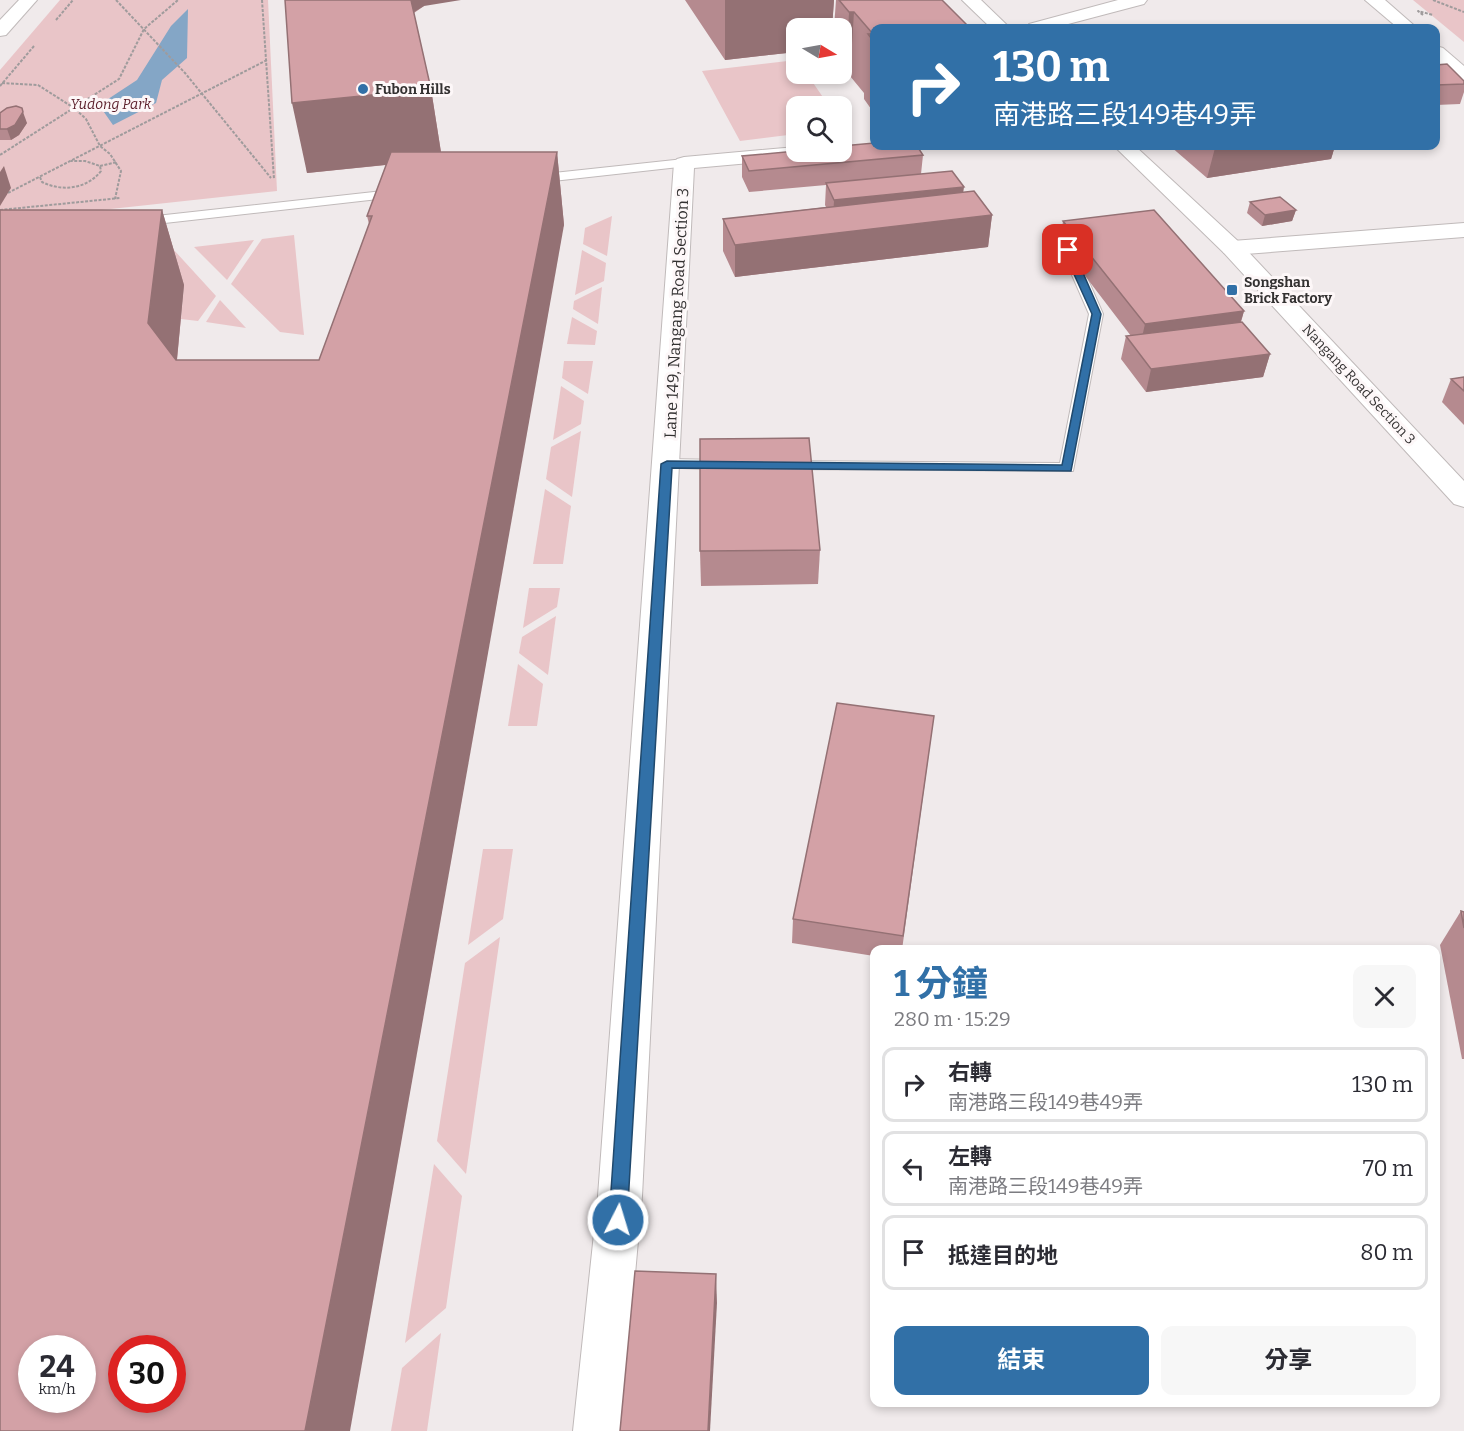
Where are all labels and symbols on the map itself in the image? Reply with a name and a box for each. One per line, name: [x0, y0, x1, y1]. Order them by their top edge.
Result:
north arrow: [786, 18, 852, 84]
place label: Fubon Hills: [375, 81, 451, 98]
marker: Fubon Hills: [356, 82, 370, 96]
park label: Yudong Park: [71, 96, 152, 113]
street label: Lane 149, Nangang Road Section 3: [660, 187, 693, 439]
pin: [1042, 224, 1093, 275]
place label: Songshan Brick Factory: [1244, 274, 1332, 307]
marker: Songshan Brick Factory: [1225, 283, 1239, 297]
street label: Nangang Road Section 3: [1299, 321, 1419, 448]
position arrow: [586, 1188, 650, 1252]
speed limit sign: 30: [108, 1335, 186, 1413]

